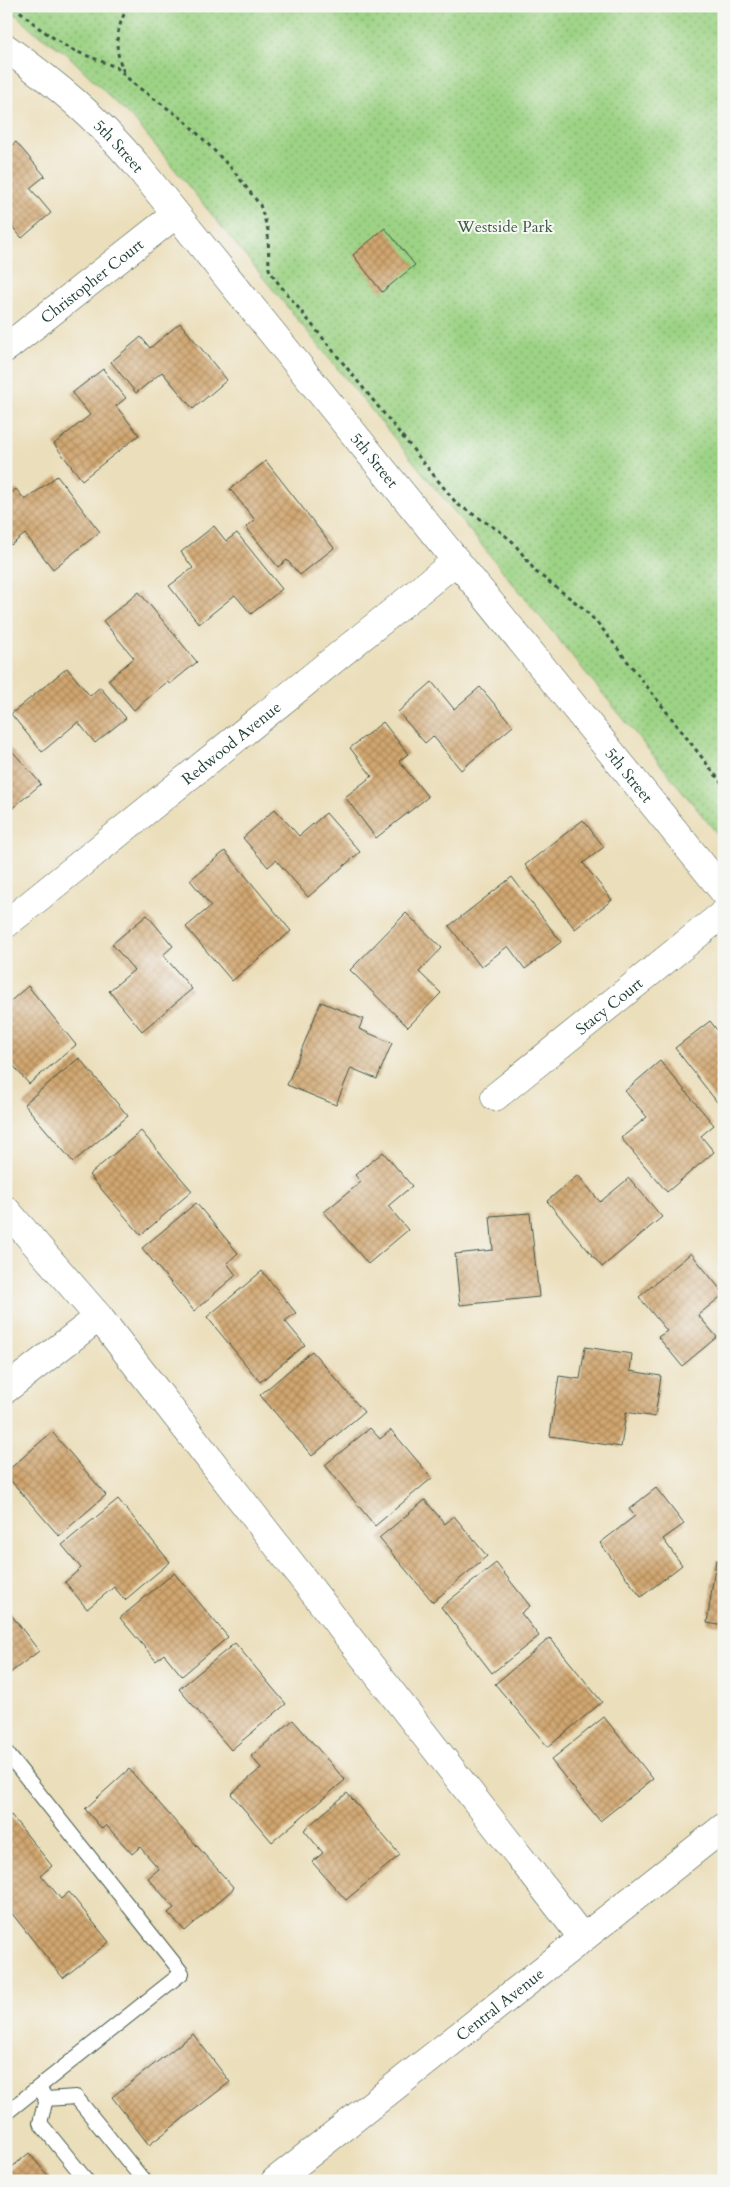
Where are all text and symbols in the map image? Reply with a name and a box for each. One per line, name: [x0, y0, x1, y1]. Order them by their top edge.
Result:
street label: 5th Street: [89, 115, 149, 178]
park label: Westside Park: [456, 216, 553, 238]
street label: Christopher Court: [36, 234, 148, 329]
street label: 5th Street: [345, 428, 403, 493]
street label: Redwood Avenue: [177, 697, 286, 790]
street label: 5th Street: [600, 743, 658, 808]
street label: Stacy Court: [571, 973, 648, 1040]
street label: Central Avenue: [452, 1963, 549, 2046]

